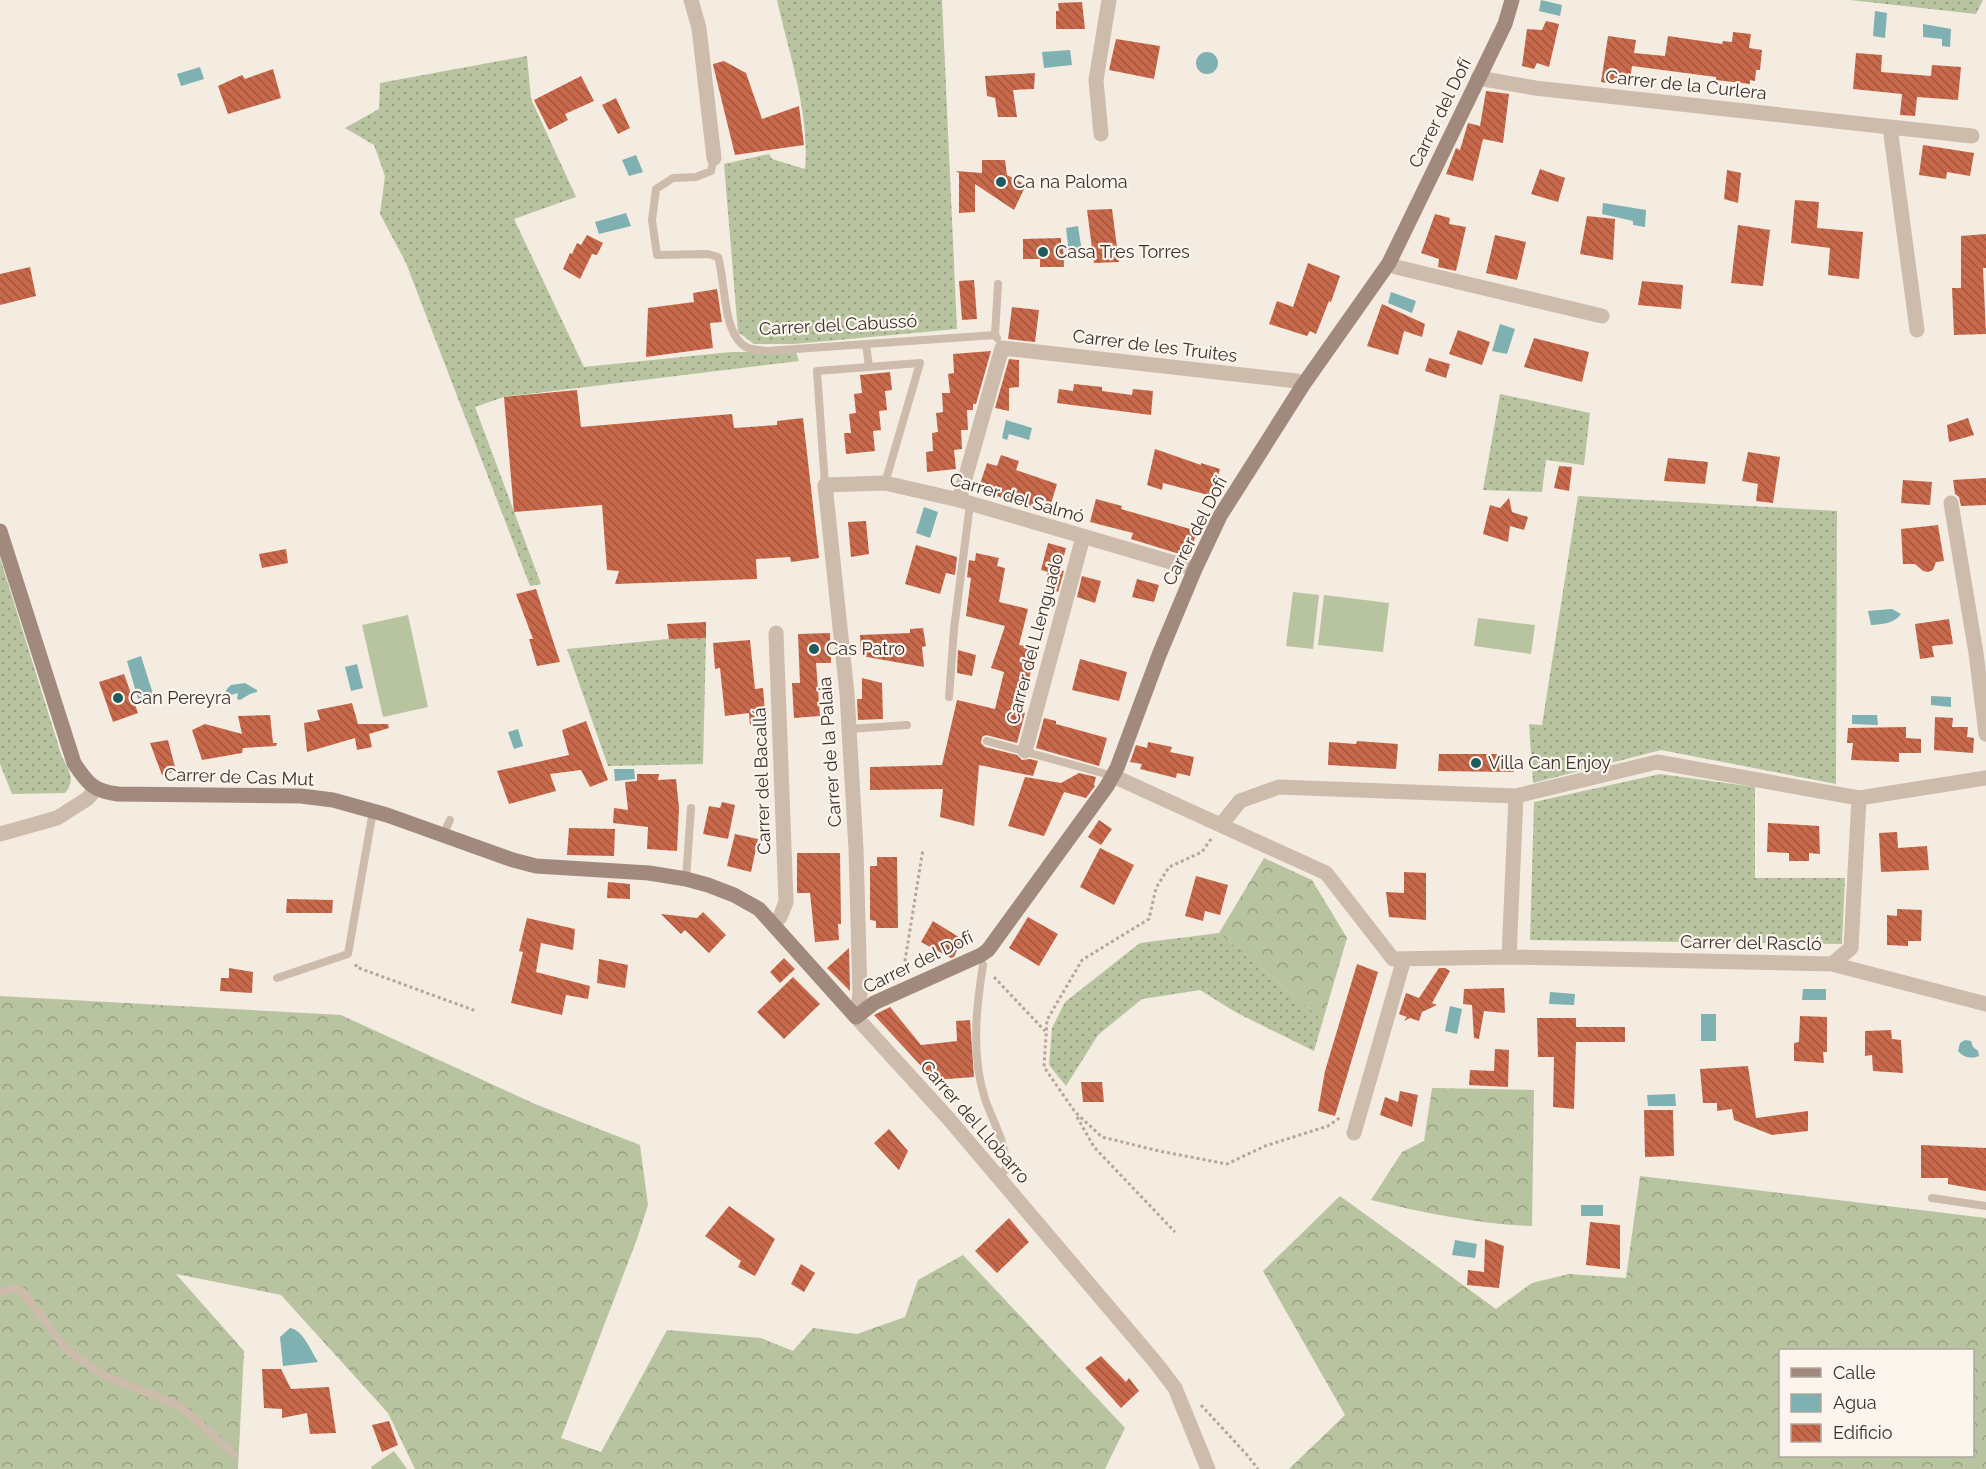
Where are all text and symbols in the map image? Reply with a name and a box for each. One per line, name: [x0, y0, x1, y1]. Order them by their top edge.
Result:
street label: Carrer del Dofí: [1404, 54, 1475, 171]
street label: Carrer de la Curlera: [1604, 66, 1768, 103]
place label: Ca na Paloma: [1013, 171, 1128, 192]
marker: Ca na Paloma: [994, 175, 1008, 189]
place label: Casa Tres Torres: [1055, 241, 1190, 262]
marker: Casa Tres Torres: [1036, 245, 1050, 259]
street label: Carrer del Cabussó: [758, 310, 918, 339]
street label: Carrer de les Truites: [1072, 325, 1239, 366]
street label: Carrer del Salmó: [947, 468, 1087, 527]
street label: Carrer del Dofí: [1158, 473, 1231, 589]
street label: Carrer del Llenguado: [1002, 551, 1068, 727]
place label: Cas Patro: [826, 638, 905, 659]
marker: Cas Patro: [807, 642, 821, 656]
street label: Carrer de la Palaia: [814, 676, 845, 828]
place label: Can Pereyra: [130, 687, 231, 708]
marker: Can Pereyra: [111, 691, 125, 705]
street label: Carrer del Bacallá: [748, 707, 775, 855]
place label: Villa Can Enjoy: [1488, 752, 1611, 773]
marker: Villa Can Enjoy: [1469, 756, 1483, 770]
street label: Carrer de Cas Mut: [164, 763, 314, 790]
street label: Carrer del Dofí: [859, 926, 976, 997]
street label: Carrer del Rascló: [1680, 931, 1822, 954]
street label: Carrer del Llobarro: [916, 1056, 1035, 1188]
legend: [1779, 1349, 1974, 1457]
text: Calle: [1833, 1362, 1876, 1383]
text: Agua: [1833, 1392, 1877, 1413]
text: Edificio: [1833, 1422, 1893, 1443]

